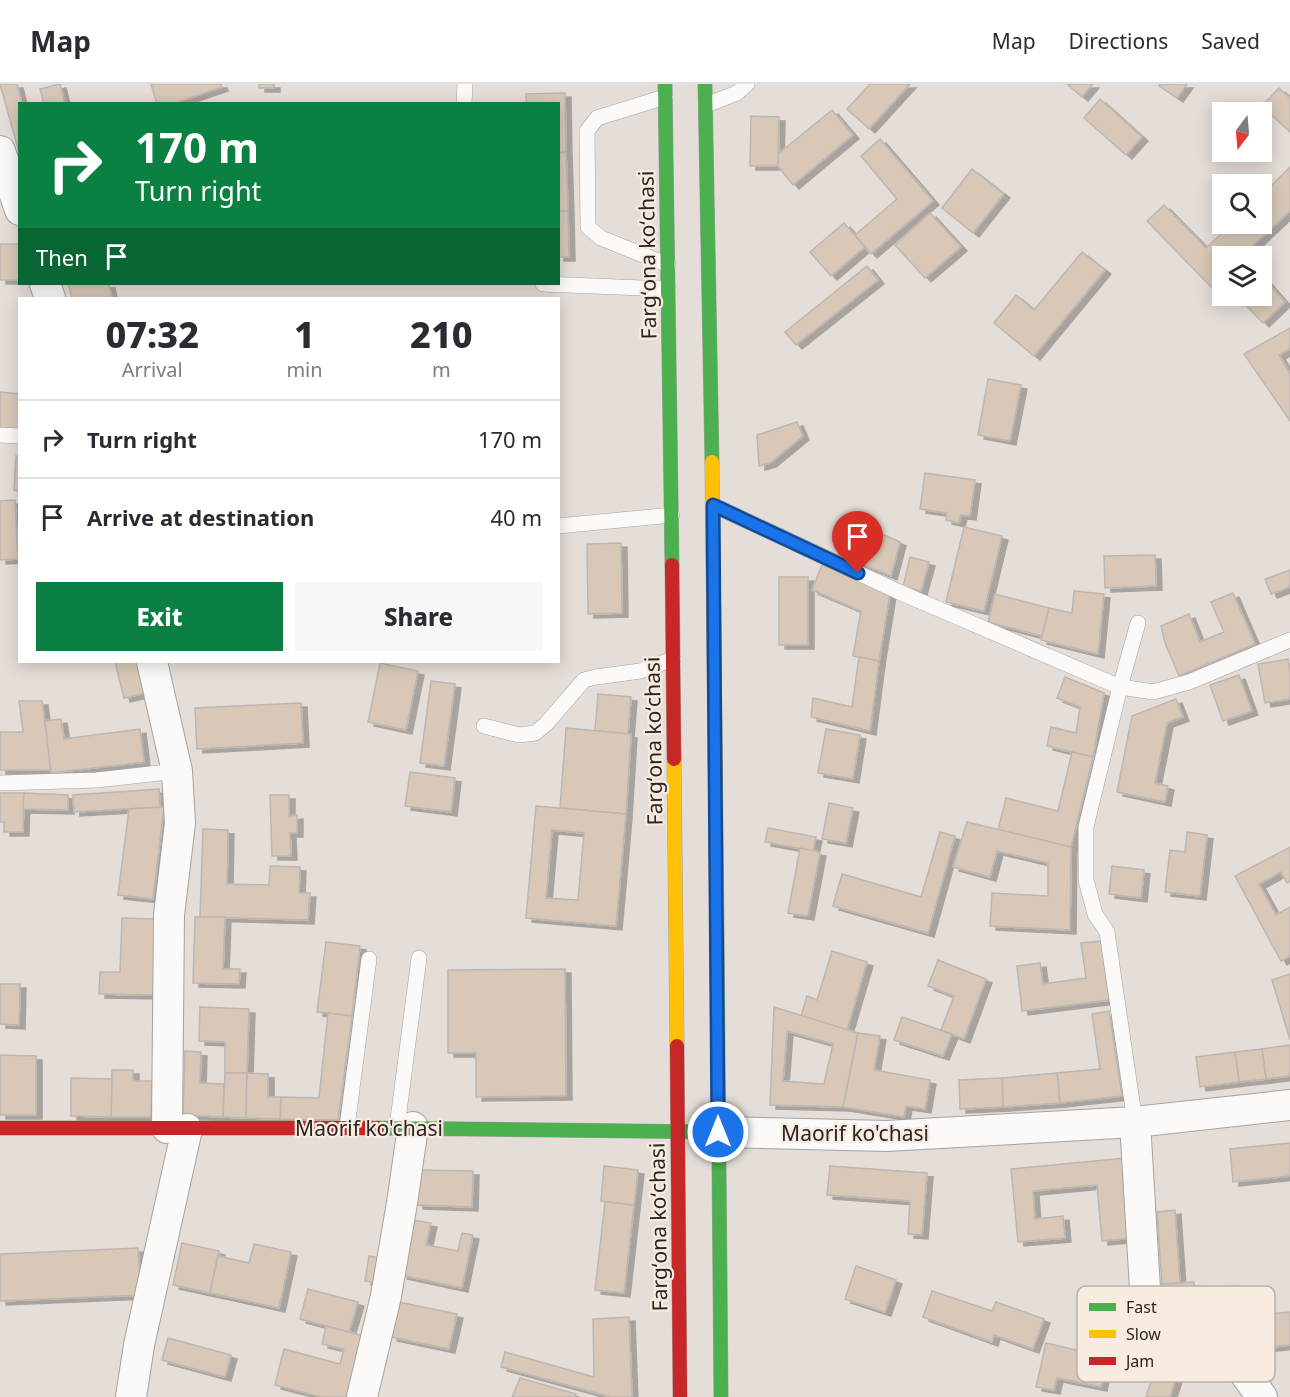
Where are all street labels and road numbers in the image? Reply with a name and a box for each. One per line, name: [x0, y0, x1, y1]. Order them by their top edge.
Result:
street label: Fargʻona koʻchasi: [632, 170, 662, 340]
street label: Fargʻona koʻchasi: [638, 656, 668, 826]
street label: Maorif ko'chasi: [295, 1114, 443, 1142]
street label: Maorif ko'chasi: [781, 1119, 929, 1147]
street label: Fargʻona koʻchasi: [643, 1142, 673, 1312]

